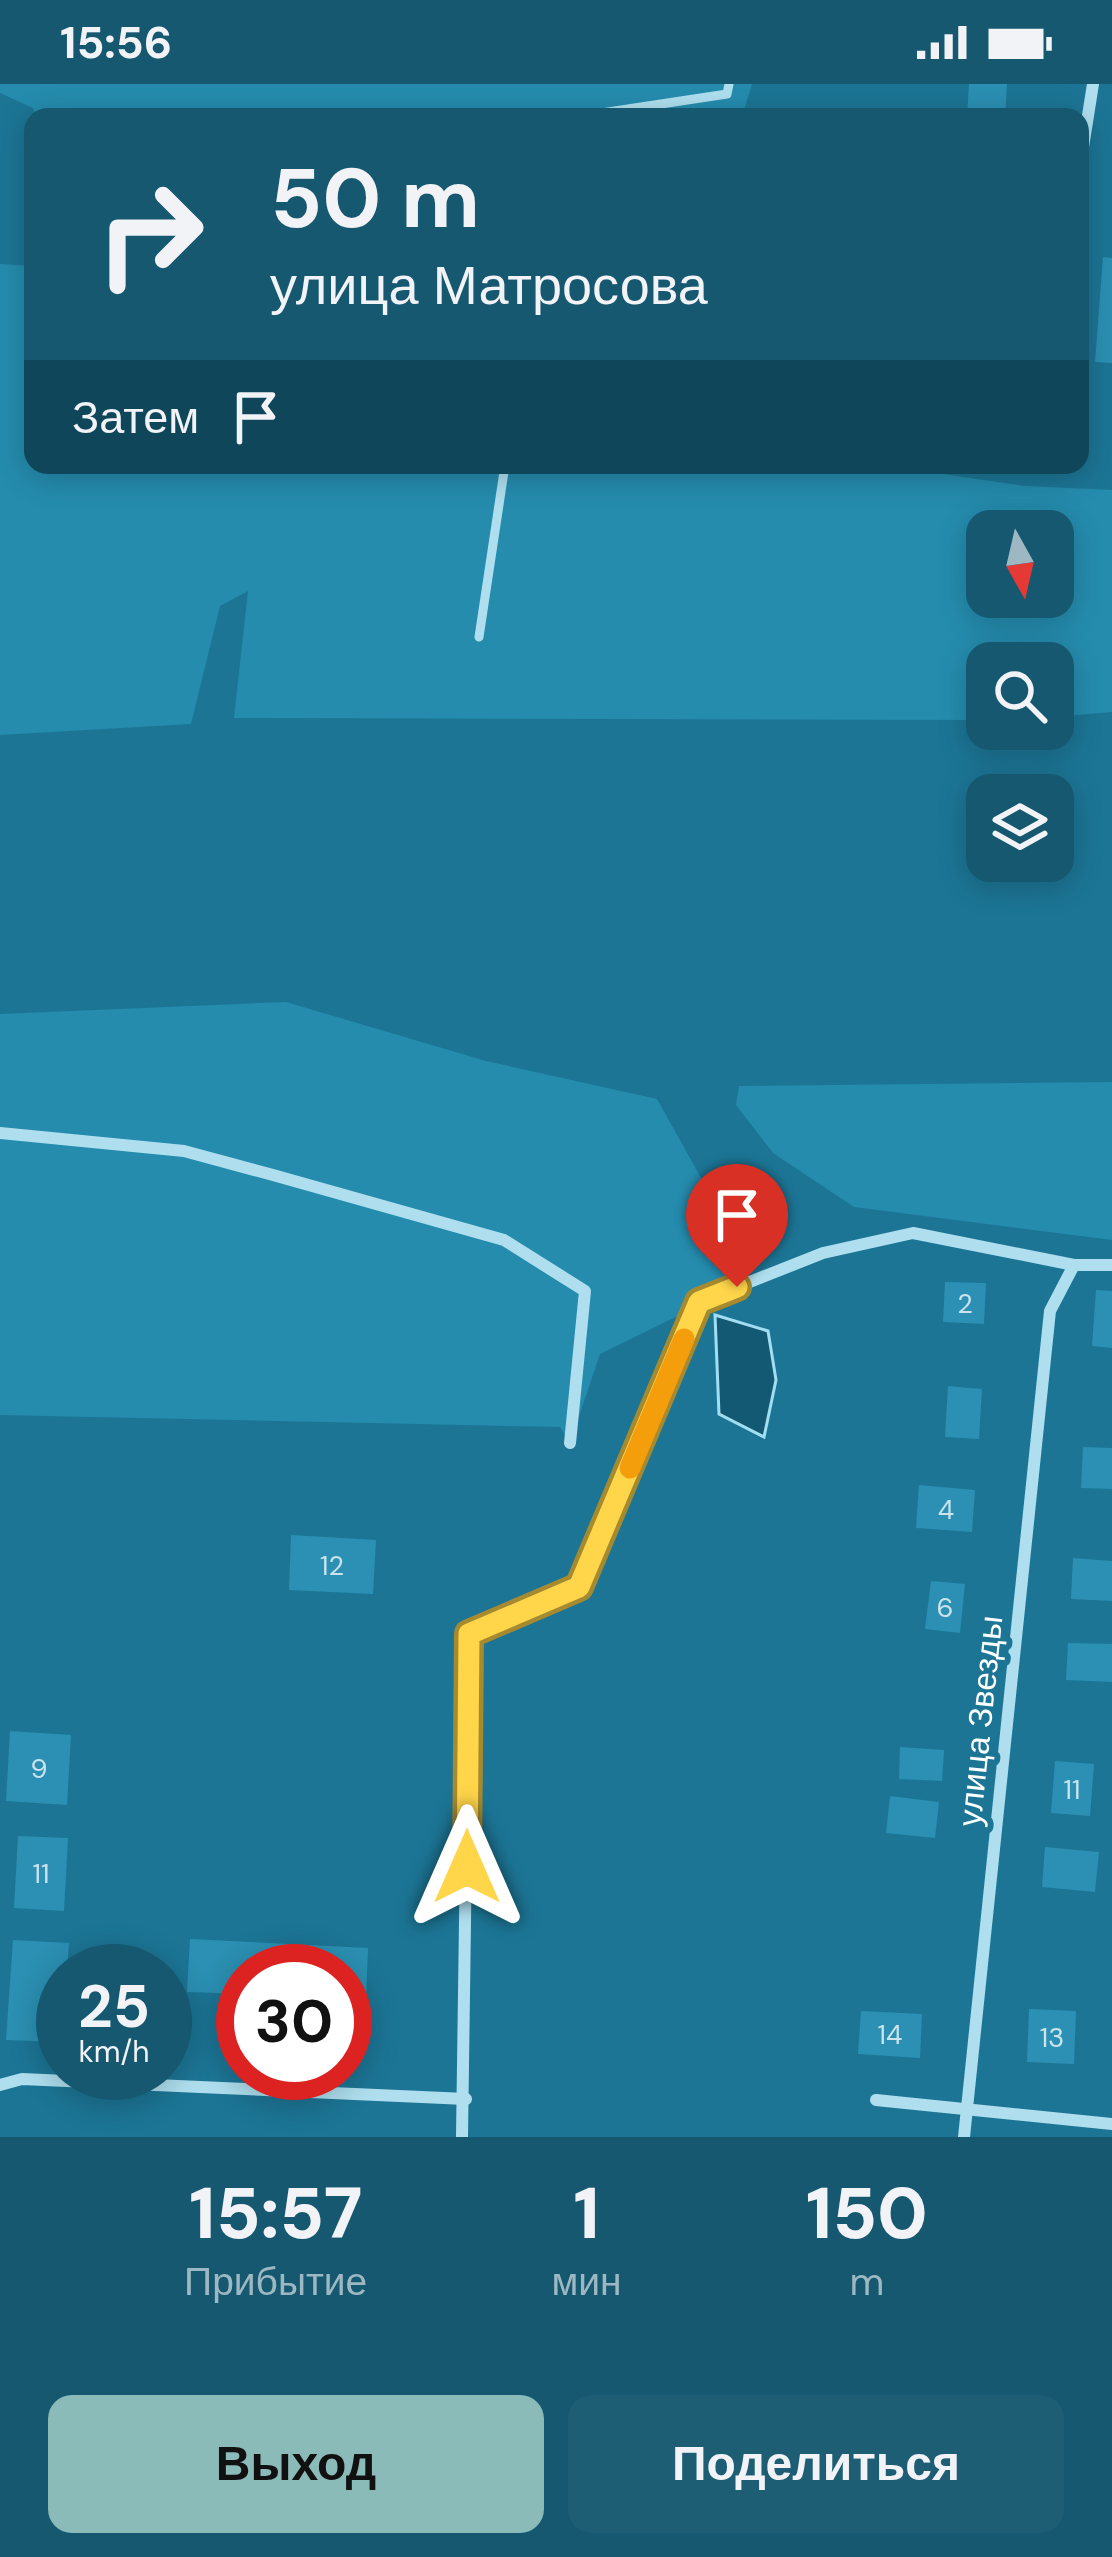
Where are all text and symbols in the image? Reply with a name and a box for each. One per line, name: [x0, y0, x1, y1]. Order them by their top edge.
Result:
text: 15:56: [60, 13, 172, 72]
text: 50 m: [270, 144, 480, 253]
icon: right: [72, 156, 228, 312]
text: улица Матросова: [270, 250, 708, 321]
icon: arrive: [223, 384, 289, 450]
text: Затем: [72, 388, 199, 447]
north arrow: [966, 510, 1074, 618]
map controls: [966, 510, 1074, 882]
button: search: [966, 642, 1074, 750]
button: layers: [966, 774, 1074, 882]
pin: [686, 1164, 788, 1287]
icon: arrive: [704, 1182, 770, 1248]
house number: 2: [957, 1286, 973, 1321]
house number: 4: [938, 1492, 954, 1527]
house number: 12: [320, 1548, 344, 1583]
house number: 6: [937, 1590, 953, 1625]
street label: улица Звезды: [948, 1614, 1012, 1828]
house number: 9: [31, 1751, 47, 1786]
house number: 11: [1064, 1772, 1080, 1807]
position arrow: [404, 1804, 530, 1930]
house number: 11: [33, 1856, 49, 1891]
speed limit sign: 30: [216, 1944, 372, 2100]
text: 25: [78, 1967, 150, 2046]
house number: 14: [878, 2017, 902, 2052]
house number: 13: [1040, 2020, 1064, 2055]
text: km/h: [79, 2032, 149, 2071]
text: 15:57: [189, 2167, 362, 2260]
text: 1: [573, 2167, 600, 2260]
text: 150: [806, 2167, 928, 2260]
text: Прибытие: [184, 2256, 367, 2307]
text: мин: [551, 2256, 622, 2307]
text: m: [849, 2256, 884, 2307]
button: Выход: [48, 2395, 544, 2533]
button: Поделиться: [568, 2395, 1064, 2533]

